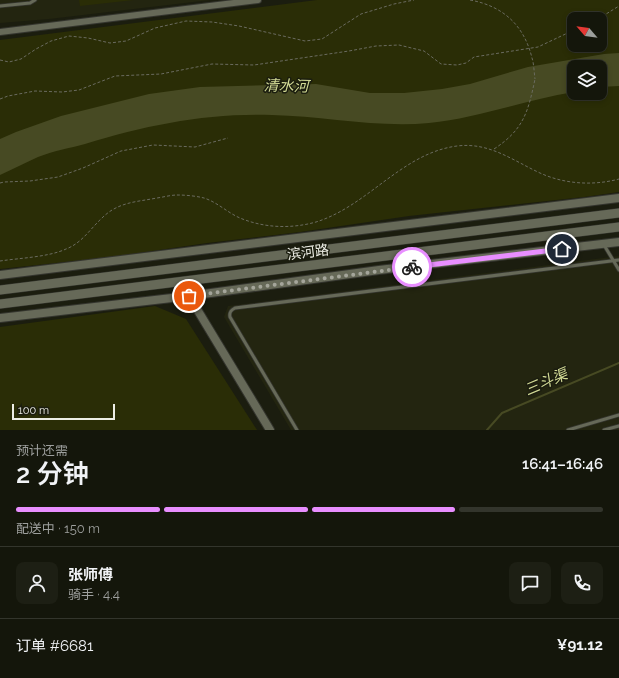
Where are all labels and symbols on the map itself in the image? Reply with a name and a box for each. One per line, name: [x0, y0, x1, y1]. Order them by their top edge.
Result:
north arrow: [567, 12, 607, 52]
water label: 清水河: [263, 77, 312, 95]
pin: [545, 232, 579, 266]
street label: 滨河路: [286, 242, 330, 262]
courier: [392, 247, 432, 287]
pin: [172, 279, 206, 313]
water label: 三斗渠: [522, 364, 572, 399]
scale bar: [12, 402, 115, 421]

